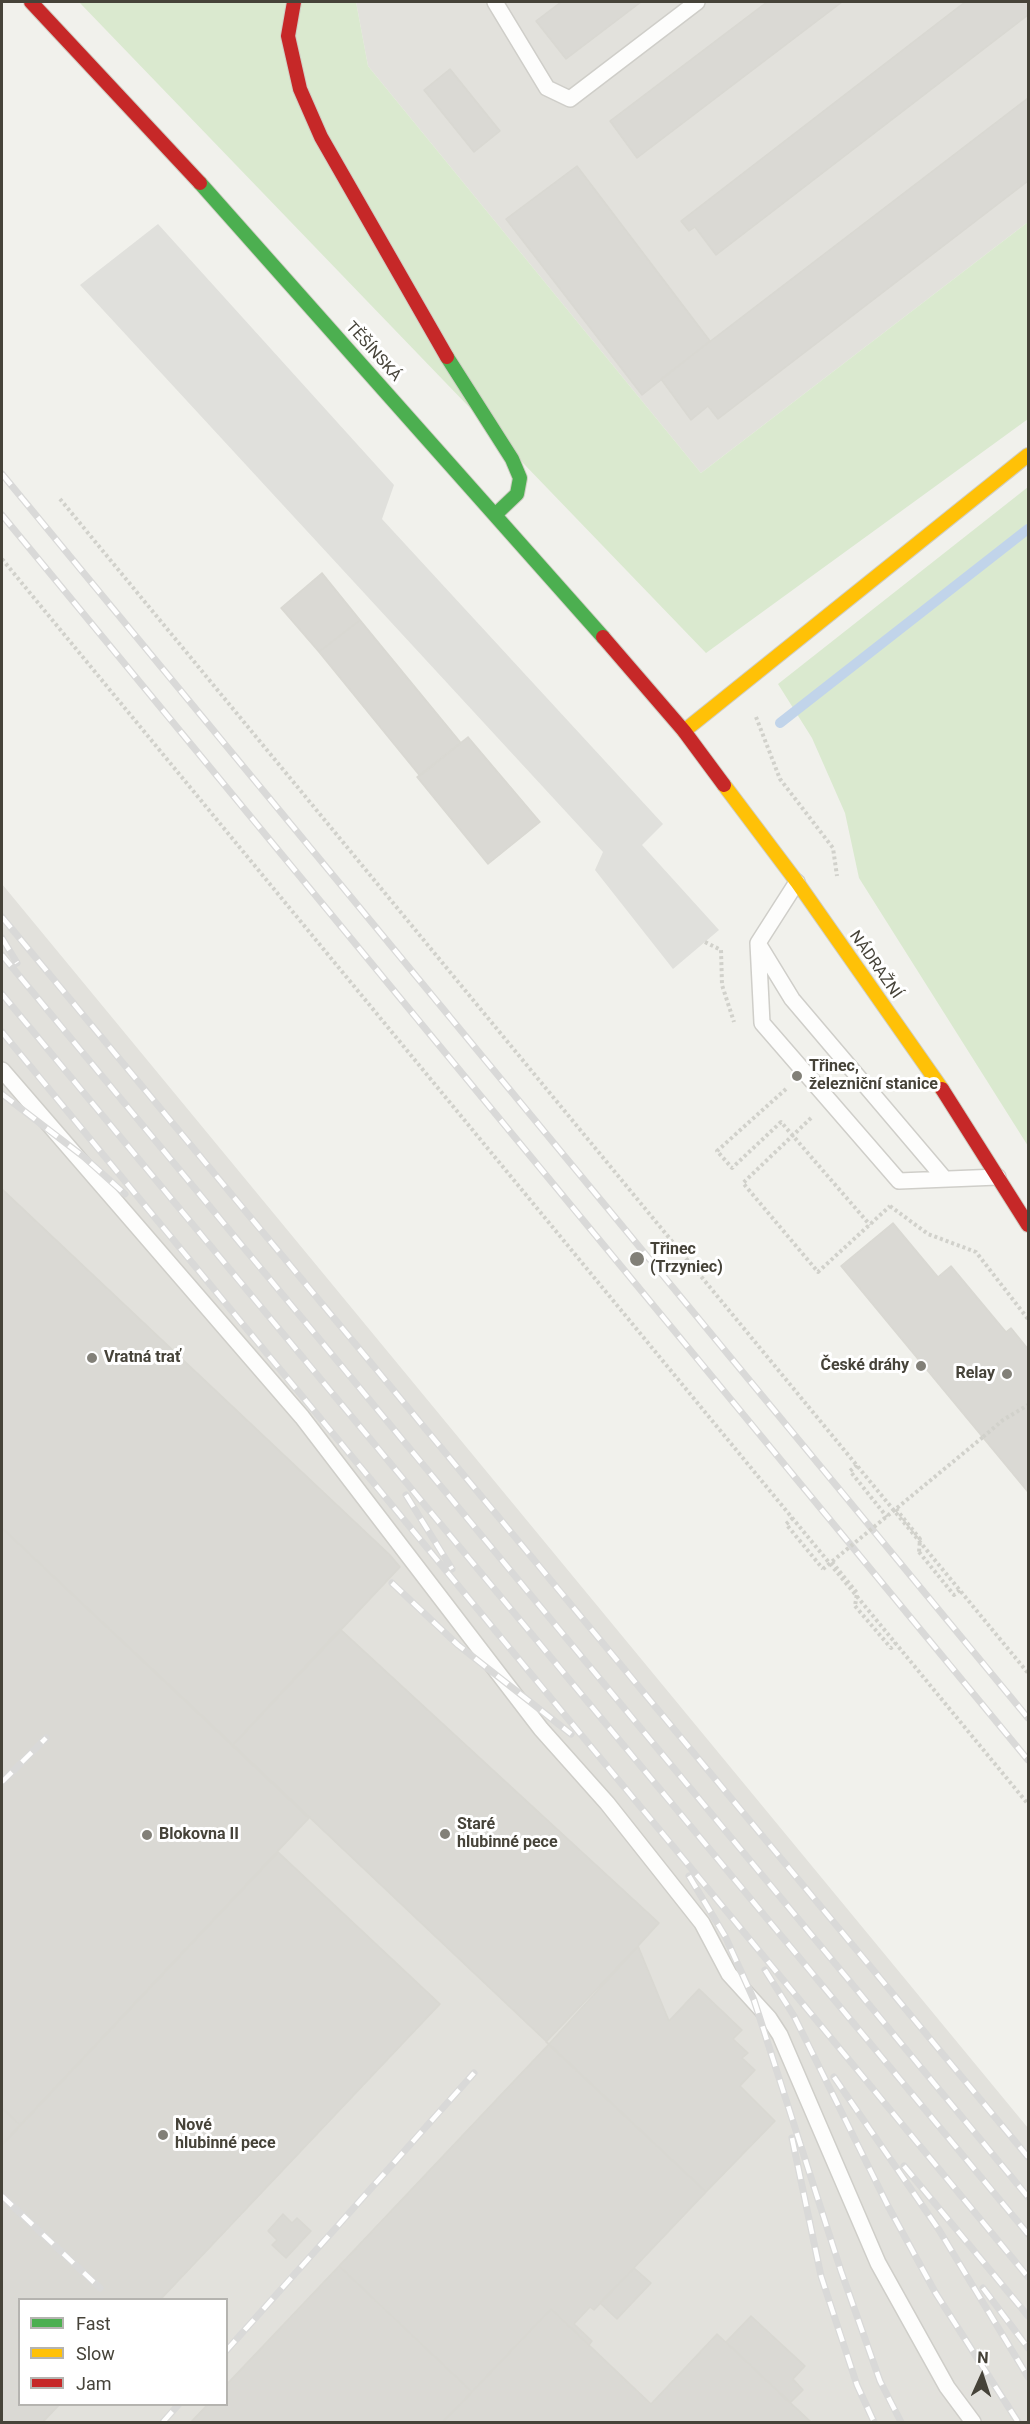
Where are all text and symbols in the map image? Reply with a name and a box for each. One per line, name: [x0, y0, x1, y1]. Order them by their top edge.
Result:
street label: TĚŠÍNSKÁ: [341, 318, 405, 386]
street label: NÁDRAŽNÍ: [845, 927, 905, 1003]
place label: Třinec, železniční stanice: [809, 1057, 938, 1095]
marker: Třinec, železniční stanice: [790, 1069, 804, 1083]
place label: Třinec (Trzyniec): [650, 1240, 723, 1278]
marker: Třinec (Trzyniec): [628, 1250, 646, 1268]
place label: Vratná trať: [104, 1348, 181, 1368]
marker: Vratná trať: [85, 1351, 99, 1365]
place label: České dráhy: [820, 1356, 909, 1376]
marker: České dráhy: [914, 1359, 928, 1373]
place label: Relay: [955, 1364, 995, 1384]
marker: Relay: [1000, 1367, 1014, 1381]
place label: Staré hlubinné pece: [457, 1815, 558, 1853]
place label: Blokovna II: [159, 1825, 239, 1845]
marker: Staré hlubinné pece: [438, 1827, 452, 1841]
marker: Blokovna II: [140, 1828, 154, 1842]
place label: Nové hlubinné pece: [175, 2116, 276, 2154]
marker: Nové hlubinné pece: [156, 2128, 170, 2142]
legend: [18, 2298, 228, 2406]
text: Fast: [76, 2313, 111, 2334]
text: Slow: [76, 2343, 115, 2364]
north arrow: [952, 2346, 1012, 2406]
text: N: [977, 2348, 989, 2367]
text: Jam: [76, 2373, 112, 2394]

